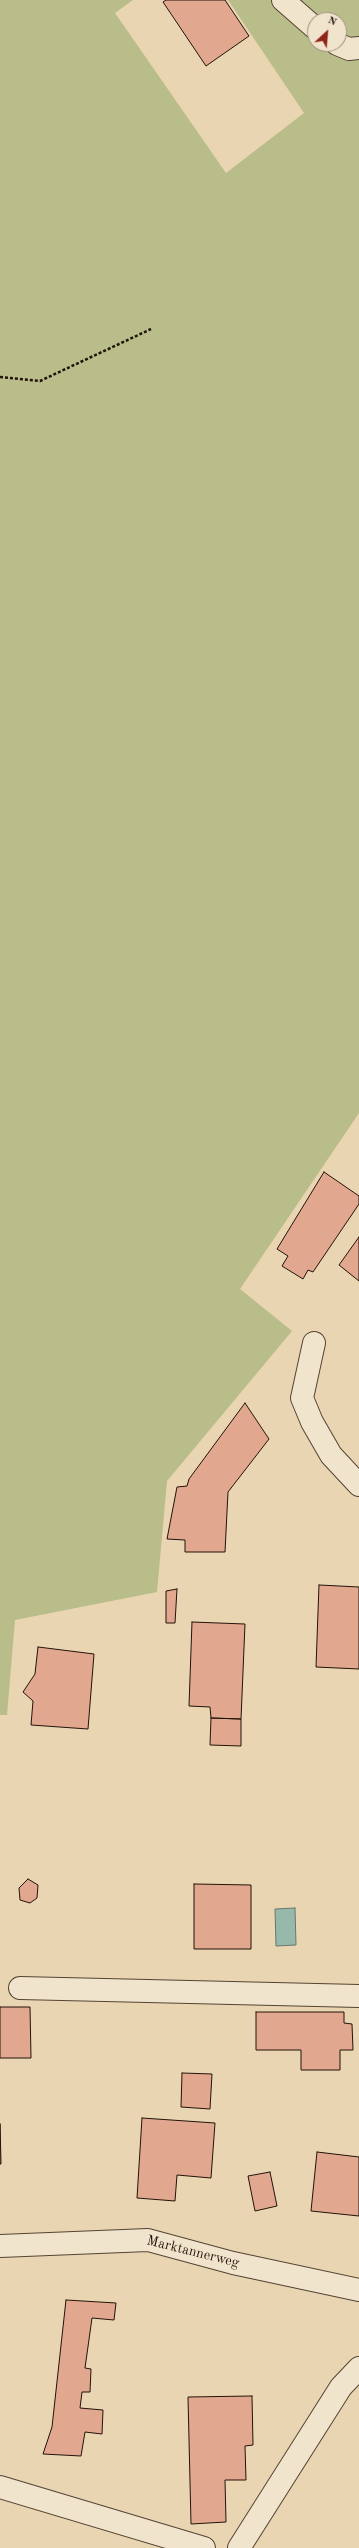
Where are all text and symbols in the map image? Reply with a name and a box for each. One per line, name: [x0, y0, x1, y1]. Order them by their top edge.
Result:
north arrow: [307, 12, 347, 52]
text: N: [326, 15, 338, 28]
street label: Marktannerweg: [145, 2232, 241, 2272]

